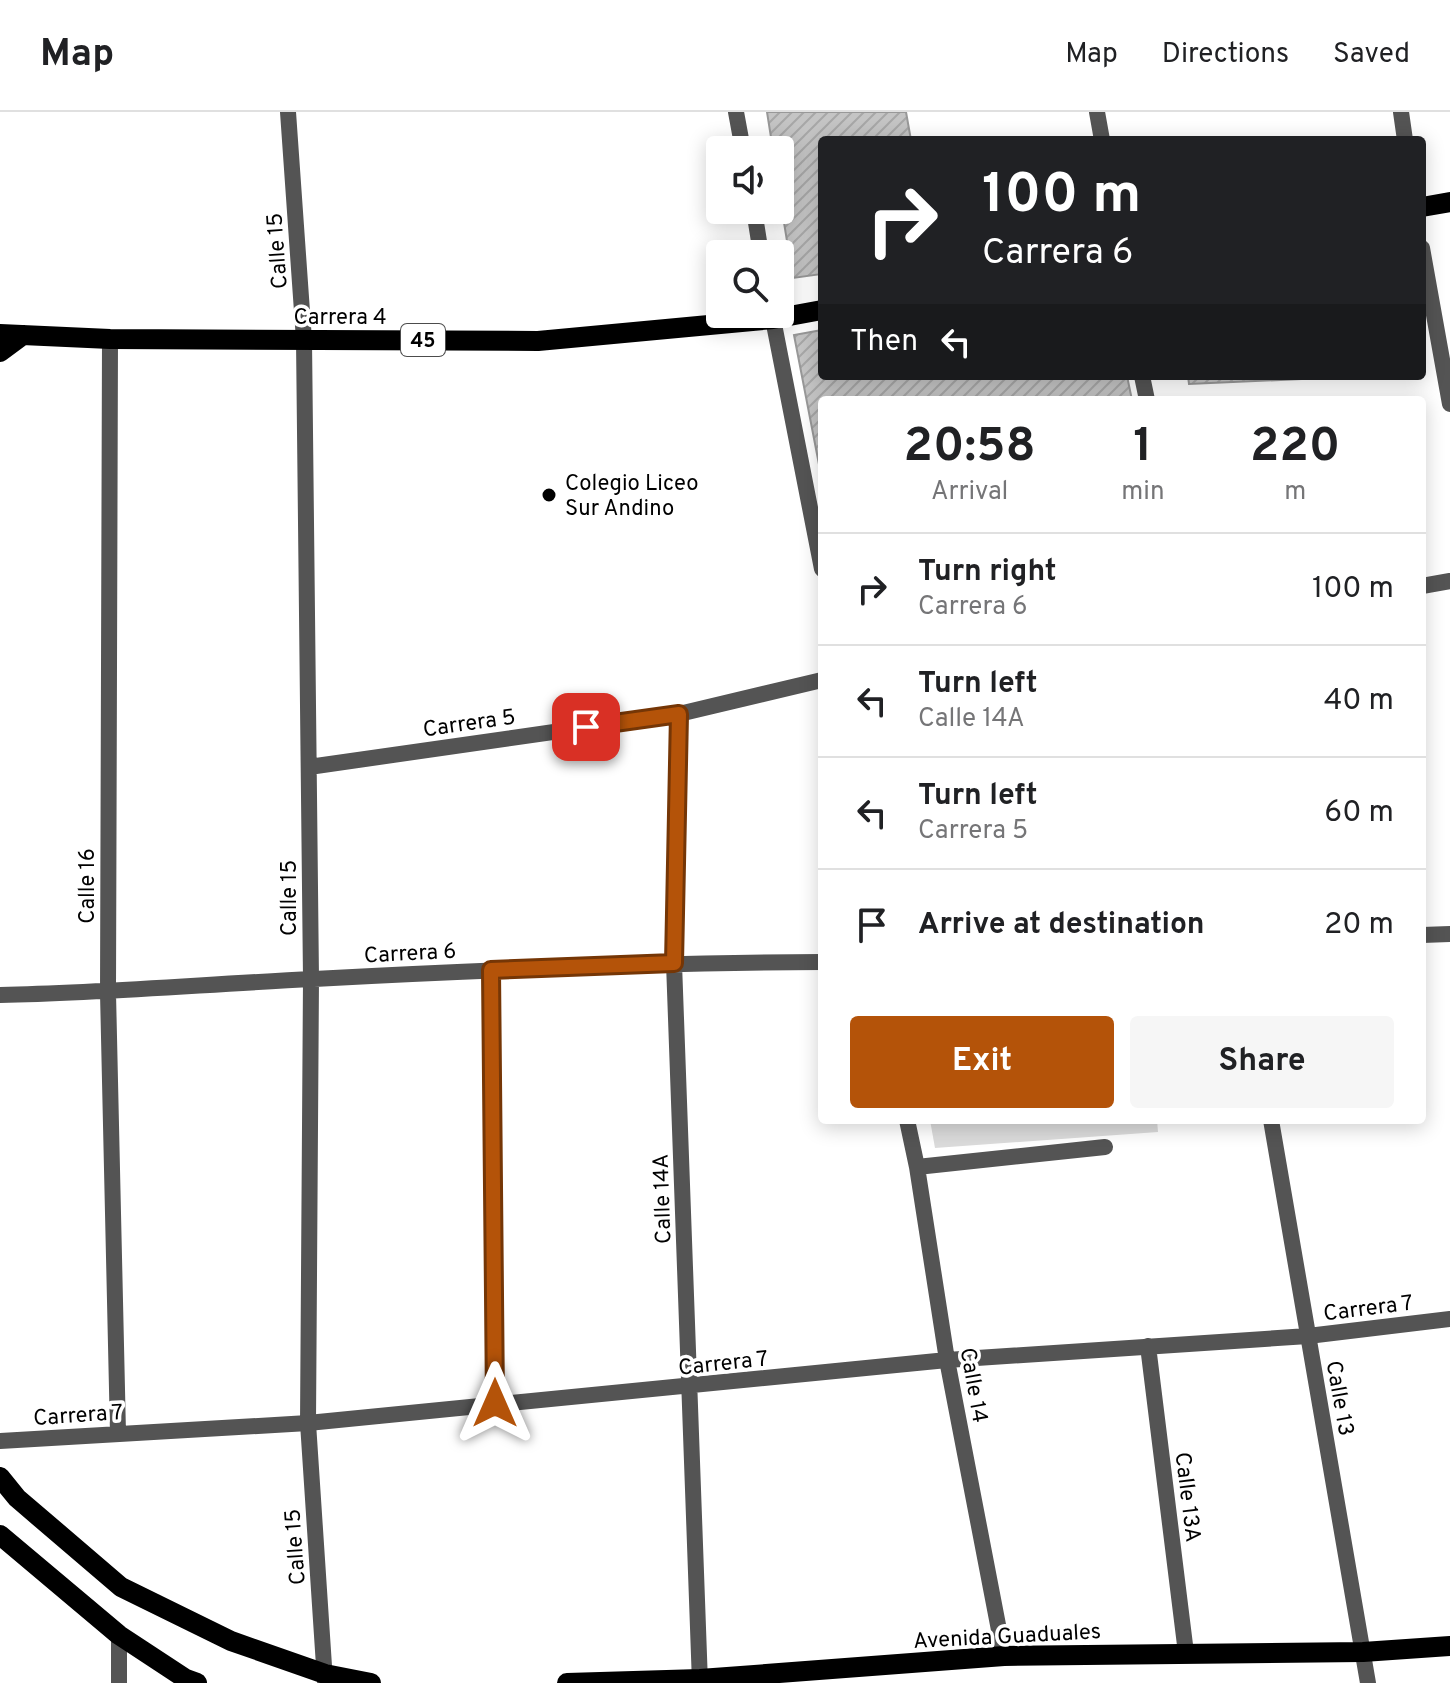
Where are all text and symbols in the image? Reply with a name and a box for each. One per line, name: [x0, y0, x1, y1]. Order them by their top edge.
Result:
text: Map: [40, 31, 114, 80]
text: Map: [1065, 37, 1118, 73]
text: Directions: [1162, 37, 1289, 73]
text: Saved: [1333, 37, 1410, 73]
map controls: [706, 136, 794, 328]
button: sound: [706, 136, 794, 224]
text: 100 m: [982, 162, 1141, 232]
icon: right: [850, 168, 954, 272]
street label: Calle 15: [262, 212, 295, 290]
text: Carrera 6: [982, 231, 1134, 277]
button: search: [706, 240, 794, 328]
street label: Carrera 4: [293, 305, 387, 332]
icon: left: [934, 320, 978, 364]
road number: 45: [401, 324, 445, 356]
text: Then: [850, 324, 918, 361]
text: 20:58: [904, 418, 1036, 478]
text: 1: [1133, 418, 1153, 478]
text: 220: [1250, 418, 1340, 478]
place label: Colegio Liceo Sur Andino: [565, 471, 699, 523]
text: Arrival: [931, 476, 1008, 509]
text: min: [1121, 476, 1165, 509]
text: m: [1284, 476, 1306, 509]
marker: Colegio Liceo Sur Andino: [540, 486, 558, 504]
text: Turn right: [918, 554, 1056, 591]
icon: right: [850, 567, 894, 611]
text: 100 m: [1312, 571, 1394, 608]
text: Carrera 6: [918, 591, 1027, 624]
text: Turn left: [918, 666, 1038, 703]
icon: left: [850, 679, 894, 723]
text: 40 m: [1324, 683, 1394, 720]
pin: [552, 693, 620, 761]
text: Calle 14A: [918, 703, 1025, 736]
street label: Carrera 5: [421, 705, 517, 744]
icon: arrive: [564, 705, 608, 749]
text: Turn left: [918, 778, 1038, 815]
icon: left: [850, 791, 894, 835]
text: 60 m: [1324, 795, 1394, 832]
text: Carrera 5: [918, 815, 1028, 848]
street label: Calle 16: [75, 848, 102, 924]
street label: Calle 15: [277, 860, 304, 936]
icon: arrive: [850, 903, 894, 947]
text: Arrive at destination: [918, 907, 1204, 944]
text: 20 m: [1324, 907, 1394, 944]
street label: Carrera 6: [363, 939, 457, 970]
button: Exit: [850, 1016, 1114, 1108]
button: Share: [1130, 1016, 1394, 1108]
street label: Calle 14A: [648, 1153, 679, 1245]
street label: Carrera 7: [1322, 1291, 1415, 1328]
street label: Carrera 7: [677, 1346, 769, 1383]
street label: Calle 14: [953, 1346, 992, 1425]
street label: Calle 13: [1319, 1359, 1358, 1438]
position arrow: [453, 1361, 537, 1445]
street label: Carrera 7: [32, 1400, 124, 1433]
street label: Calle 13A: [1168, 1451, 1205, 1544]
street label: Calle 15: [280, 1508, 313, 1586]
street label: Avenida Guaduales: [913, 1619, 1102, 1656]

